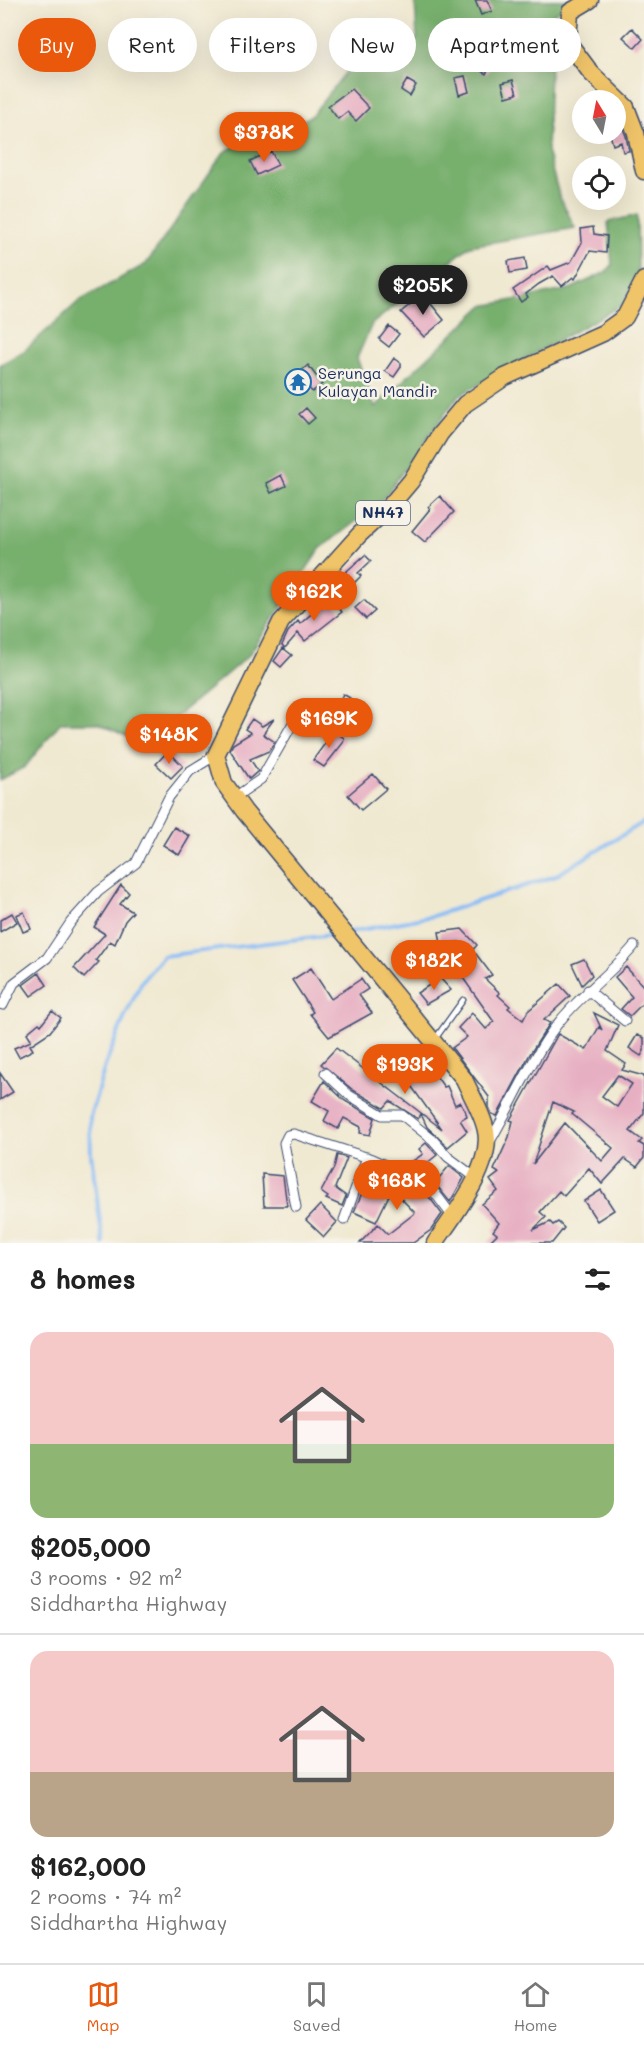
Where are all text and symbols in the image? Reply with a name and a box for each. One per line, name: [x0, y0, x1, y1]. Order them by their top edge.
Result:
chip: Buy: [18, 18, 96, 72]
chip: Rent: [108, 18, 197, 72]
chip: Filters: [209, 18, 317, 72]
chip: New: [329, 18, 416, 72]
chip: Apartment: [428, 18, 581, 72]
north arrow: [572, 90, 626, 144]
map controls: [572, 90, 626, 210]
pin: $378K: [222, 112, 306, 163]
text: $378K: [233, 118, 295, 144]
button: locate: [572, 156, 626, 210]
pin: $205K: [381, 265, 465, 316]
text: $205K: [392, 271, 454, 297]
place label: Serunga Kulayan Mandir: [318, 362, 437, 401]
temple icon: Serunga Kulayan Mandir: [283, 367, 313, 397]
road number: NH47: [356, 501, 410, 525]
pin: $162K: [272, 571, 356, 622]
text: $162K: [285, 577, 343, 603]
pin: $169K: [287, 698, 371, 749]
text: $169K: [300, 704, 358, 730]
pin: $148K: [127, 714, 211, 765]
text: $148K: [139, 720, 199, 746]
pin: $182K: [392, 940, 476, 991]
text: $182K: [405, 946, 463, 972]
pin: $193K: [363, 1044, 447, 1095]
text: $193K: [376, 1050, 434, 1076]
pin: $168K: [355, 1160, 439, 1211]
text: $168K: [368, 1166, 426, 1192]
text: 8 homes: [30, 1262, 136, 1296]
icon: filters: [581, 1263, 614, 1296]
icon: home: [268, 1371, 376, 1479]
text: $205,000: [30, 1530, 151, 1564]
text: 3 rooms · 92 m²: [30, 1564, 182, 1590]
text: Siddhartha Highway: [30, 1590, 227, 1616]
icon: home: [268, 1690, 376, 1798]
text: $162,000: [30, 1849, 146, 1883]
text: 2 rooms · 74 m²: [30, 1883, 181, 1909]
text: Siddhartha Highway: [30, 1909, 227, 1935]
tab: Map: [87, 1978, 120, 2035]
tab: Saved: [293, 1978, 340, 2035]
tab: Home: [514, 1978, 557, 2035]

